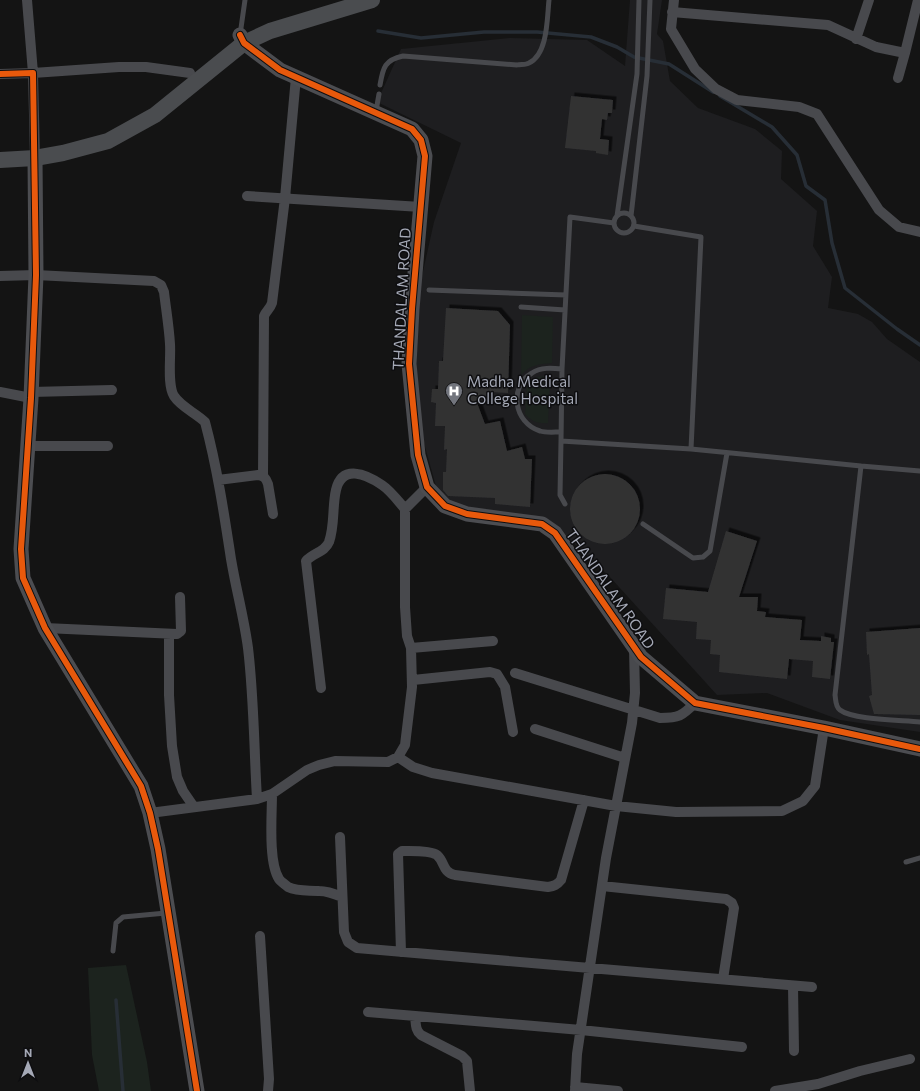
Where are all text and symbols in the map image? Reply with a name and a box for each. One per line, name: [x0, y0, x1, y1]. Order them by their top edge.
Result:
street label: THANDALAM ROAD: [388, 227, 414, 371]
place label: Madha Medical College Hospital: [467, 372, 578, 407]
hospital icon: Madha Medical College Hospital: [444, 381, 464, 406]
street label: THANDALAM ROAD: [563, 525, 659, 652]
north arrow: [8, 1043, 48, 1083]
text: N: [24, 1046, 32, 1059]

